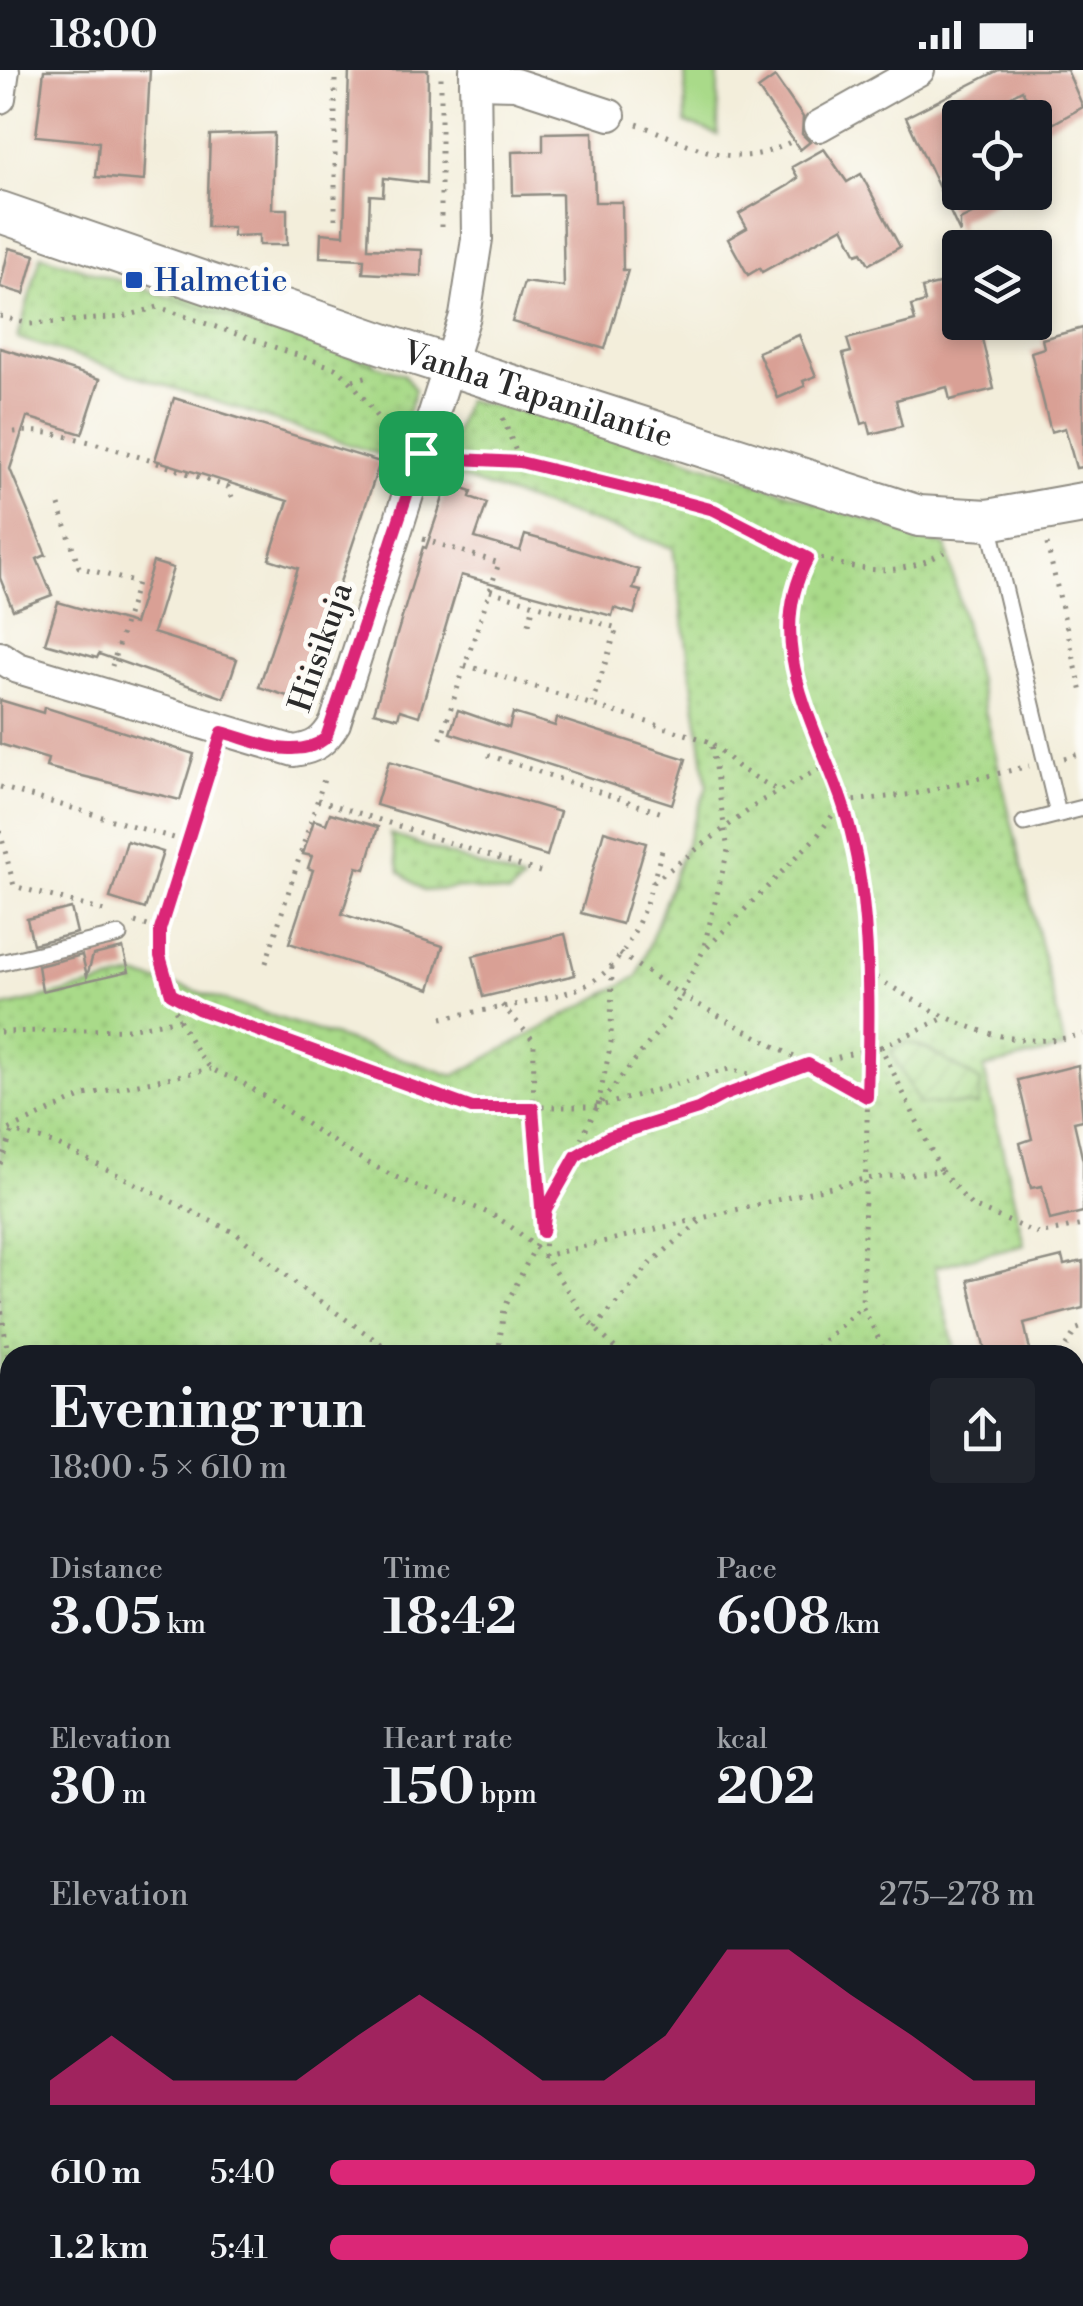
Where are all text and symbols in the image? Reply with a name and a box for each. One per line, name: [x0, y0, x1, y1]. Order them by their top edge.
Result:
text: 18:00: [50, 12, 158, 59]
map controls: [942, 100, 1052, 340]
button: locate: [942, 100, 1052, 210]
button: layers: [942, 230, 1052, 340]
place label: Halmetie: [154, 261, 288, 301]
marker: Halmetie: [123, 269, 145, 291]
street label: Vanha Tapanilantie: [397, 332, 678, 457]
pin: [379, 411, 464, 496]
icon: arrive: [394, 426, 449, 481]
street label: Hiisikuja: [280, 577, 362, 717]
text: Evening run: [50, 1376, 366, 1445]
button: share: [930, 1378, 1035, 1483]
text: 18:00 · 5 × 610 m: [50, 1448, 287, 1488]
text: Distance: [50, 1552, 163, 1587]
text: Time: [383, 1552, 451, 1587]
text: Pace: [717, 1552, 777, 1587]
text: 3.05: [50, 1587, 161, 1649]
text: 18:42: [383, 1587, 517, 1649]
text: 6:08: [717, 1587, 830, 1649]
text: km: [161, 1607, 206, 1642]
text: /km: [830, 1607, 880, 1642]
text: Elevation: [50, 1722, 171, 1757]
text: Heart rate: [383, 1722, 513, 1757]
text: kcal: [717, 1722, 767, 1757]
text: 30: [50, 1757, 116, 1819]
text: 150: [383, 1757, 475, 1819]
text: 202: [717, 1757, 815, 1819]
text: m: [116, 1777, 147, 1812]
text: bpm: [475, 1777, 537, 1812]
text: Elevation: [50, 1875, 189, 1915]
text: 275–278 m: [879, 1875, 1035, 1915]
text: 610 m: [50, 2153, 141, 2193]
text: 5:40: [210, 2153, 275, 2193]
text: 1.2 km: [50, 2228, 148, 2268]
text: 5:41: [210, 2228, 268, 2268]

